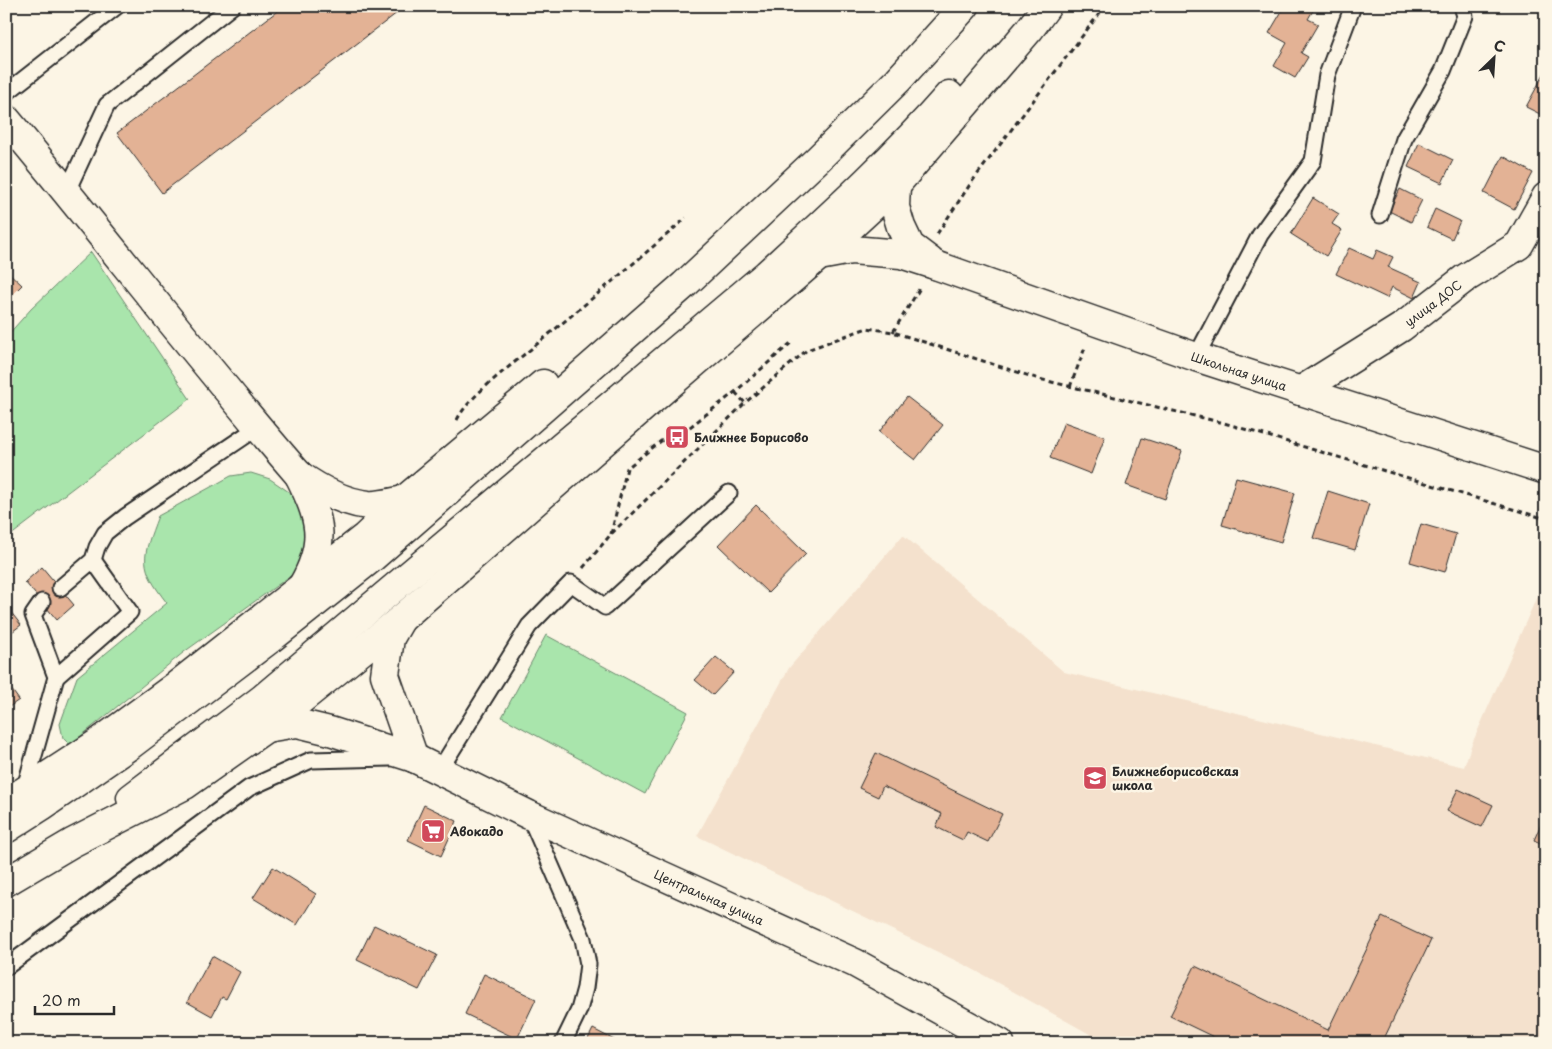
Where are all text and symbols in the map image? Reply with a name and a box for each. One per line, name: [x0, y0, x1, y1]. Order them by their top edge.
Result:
north arrow: [1470, 32, 1520, 82]
text: С: [1490, 34, 1509, 58]
street label: улица ДОС: [1401, 275, 1465, 331]
street label: Школьная улица: [1189, 347, 1290, 395]
bus stop icon: Ближнее Борисово: [664, 424, 690, 450]
place label: Ближнее Борисово: [694, 428, 808, 446]
place label: Ближнеборисовская школа: [1112, 762, 1239, 794]
school or university icon: Ближнеборисовская школа: [1082, 765, 1108, 791]
supermarket icon: Авокадо: [420, 818, 446, 844]
place label: Авокадо: [449, 822, 503, 840]
street label: Центральная улица: [651, 865, 767, 929]
scale bar: [35, 984, 114, 1016]
text: 20 m: [42, 988, 81, 1011]

